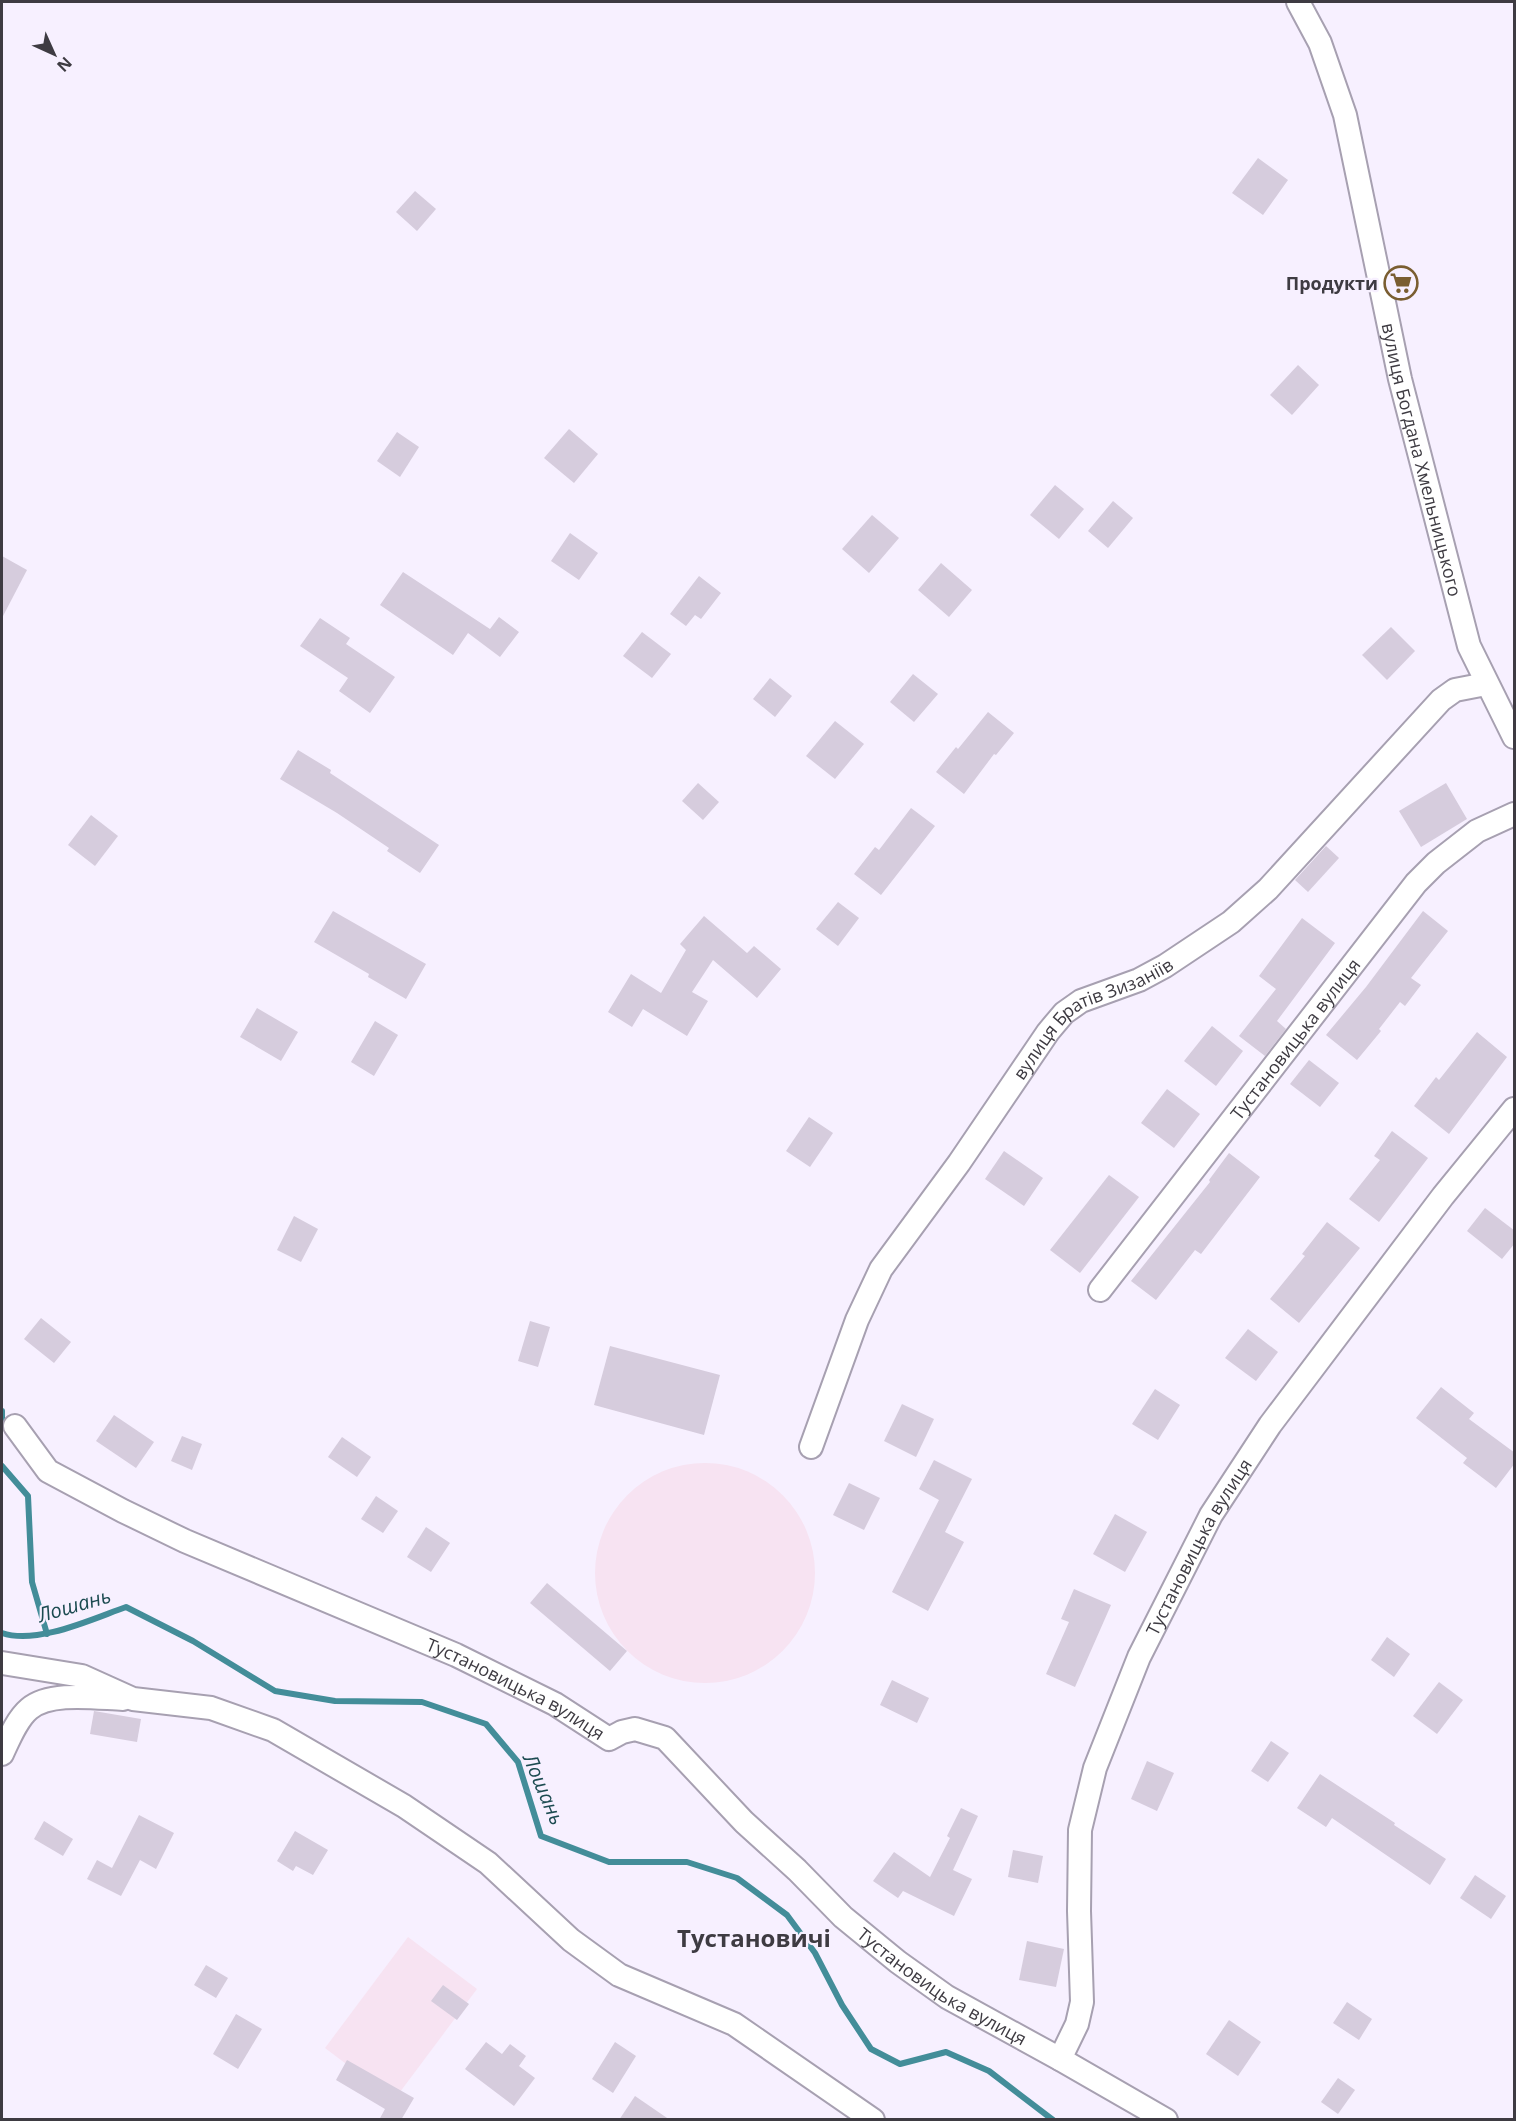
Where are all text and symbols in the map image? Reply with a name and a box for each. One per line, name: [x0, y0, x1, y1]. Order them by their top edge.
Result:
north arrow: [24, 24, 84, 84]
text: N: [52, 52, 77, 77]
supermarket icon: Продукти: [1383, 265, 1419, 301]
place label: Продукти: [1286, 271, 1378, 295]
street label: вулиця Богдана Хмельницького: [1377, 321, 1468, 599]
street label: вулиця Братів Зизаніїв: [1007, 952, 1178, 1084]
street label: Тустановицька вулиця: [1225, 953, 1365, 1125]
street label: Тустановицька вулиця: [1140, 1454, 1257, 1639]
water label: Лошань: [33, 1582, 114, 1629]
street label: Тустановицька вулиця: [423, 1632, 609, 1745]
water label: Лошань: [516, 1748, 571, 1829]
district label: Тустановичі: [677, 1921, 831, 1954]
street label: Тустановицька вулиця: [853, 1922, 1031, 2051]

